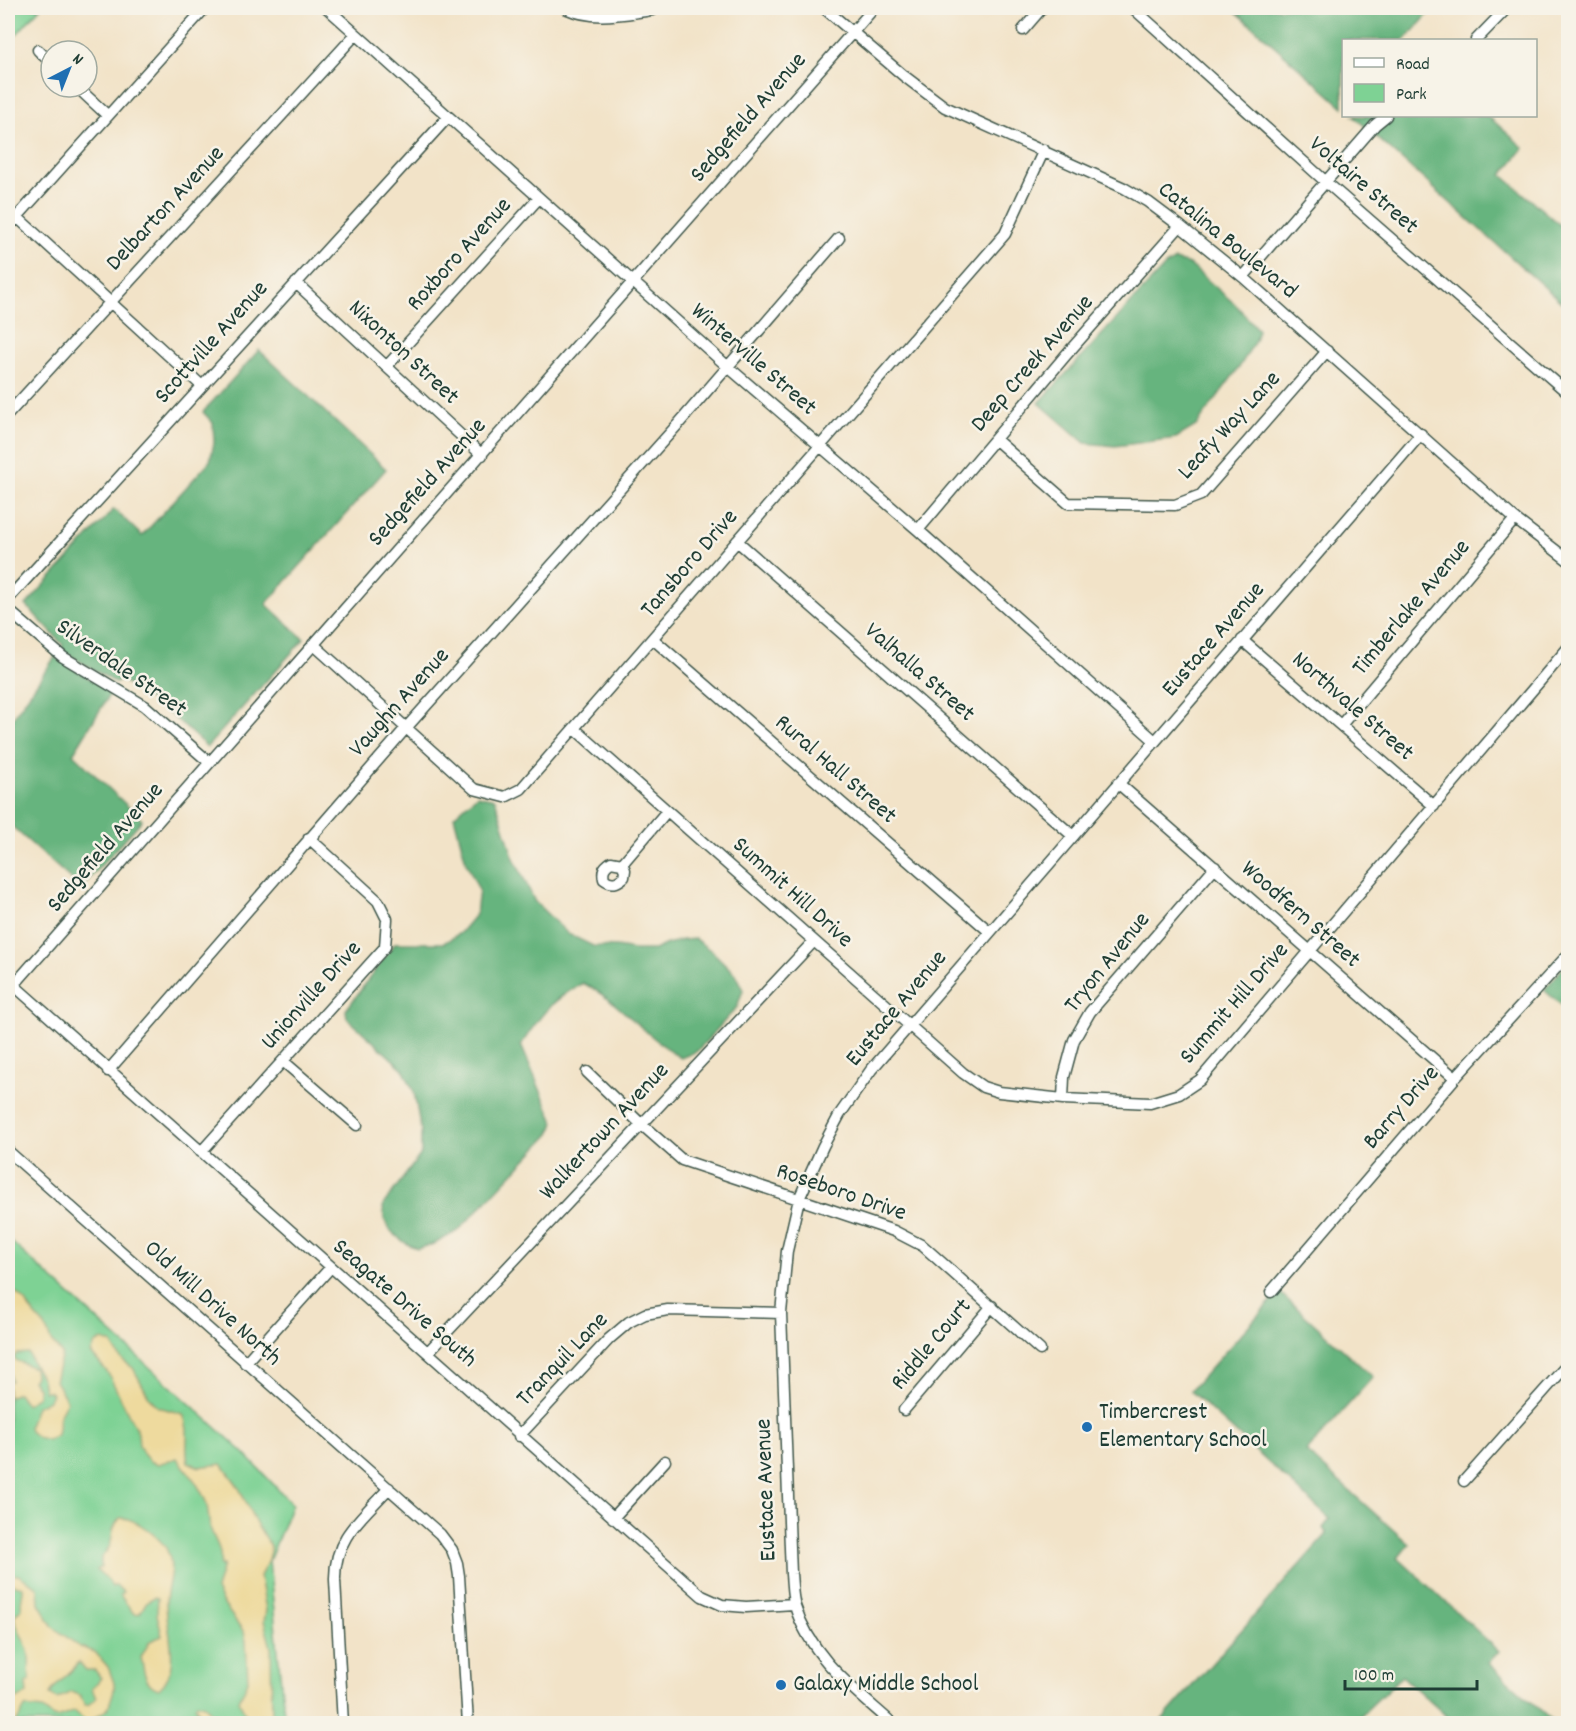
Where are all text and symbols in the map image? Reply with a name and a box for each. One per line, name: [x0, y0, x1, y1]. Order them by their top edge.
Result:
north arrow: [39, 39, 99, 99]
legend: [1342, 39, 1537, 117]
street label: Sedgefield Avenue: [683, 45, 815, 191]
text: N: [67, 49, 88, 71]
text: Road: [1396, 53, 1430, 78]
text: Park: [1396, 83, 1427, 108]
street label: Voltaire Street: [1301, 129, 1425, 243]
street label: Delbarton Avenue: [99, 139, 233, 279]
street label: Catalina Boulevard: [1150, 174, 1304, 308]
street label: Roxboro Avenue: [399, 190, 521, 320]
street label: Scottville Avenue: [147, 274, 277, 412]
street label: Deep Creek Avenue: [963, 288, 1103, 440]
street label: Nixonton Street: [340, 292, 466, 414]
street label: Winterville Street: [682, 295, 824, 425]
street label: Leafy Way Lane: [1170, 364, 1290, 488]
street label: Sedgefield Avenue: [361, 411, 495, 555]
street label: Tansboro Drive: [633, 502, 747, 626]
street label: Timberlake Avenue: [1345, 532, 1479, 684]
street label: Eustace Avenue: [1154, 575, 1274, 705]
street label: Silverdale Street: [49, 611, 193, 727]
street label: Valhalla Street: [856, 615, 982, 731]
street label: Vaughn Avenue: [342, 641, 458, 765]
street label: Northvale Street: [1283, 644, 1421, 770]
street label: Rural Hall Street: [766, 707, 904, 833]
street label: Sedgefield Avenue: [40, 775, 172, 921]
street label: Summit Hill Drive: [724, 829, 860, 957]
street label: Woodfern Street: [1233, 853, 1368, 977]
street label: Tryon Avenue: [1057, 905, 1159, 1021]
street label: Unionville Drive: [254, 934, 370, 1058]
street label: Summit Hill Drive: [1172, 935, 1298, 1073]
street label: Eustace Avenue: [838, 943, 956, 1075]
street label: Walkertown Avenue: [532, 1056, 678, 1208]
street label: Barry Drive: [1356, 1058, 1448, 1158]
street label: Roseboro Drive: [771, 1155, 911, 1231]
street label: Seagate Drive South: [324, 1231, 484, 1377]
street label: Old Mill Drive North: [136, 1233, 288, 1375]
street label: Riddle Court: [883, 1291, 981, 1398]
street label: Tranquil Lane: [509, 1305, 617, 1415]
place label: Timbercrest Elementary School: [1099, 1396, 1267, 1458]
street label: Eustace Avenue: [748, 1418, 786, 1562]
marker: Timbercrest Elementary School: [1080, 1420, 1094, 1434]
scale bar: [1345, 1653, 1477, 1691]
text: 100 m: [1354, 1664, 1394, 1689]
place label: Galaxy Middle School: [793, 1668, 979, 1702]
marker: Galaxy Middle School: [774, 1678, 788, 1692]

